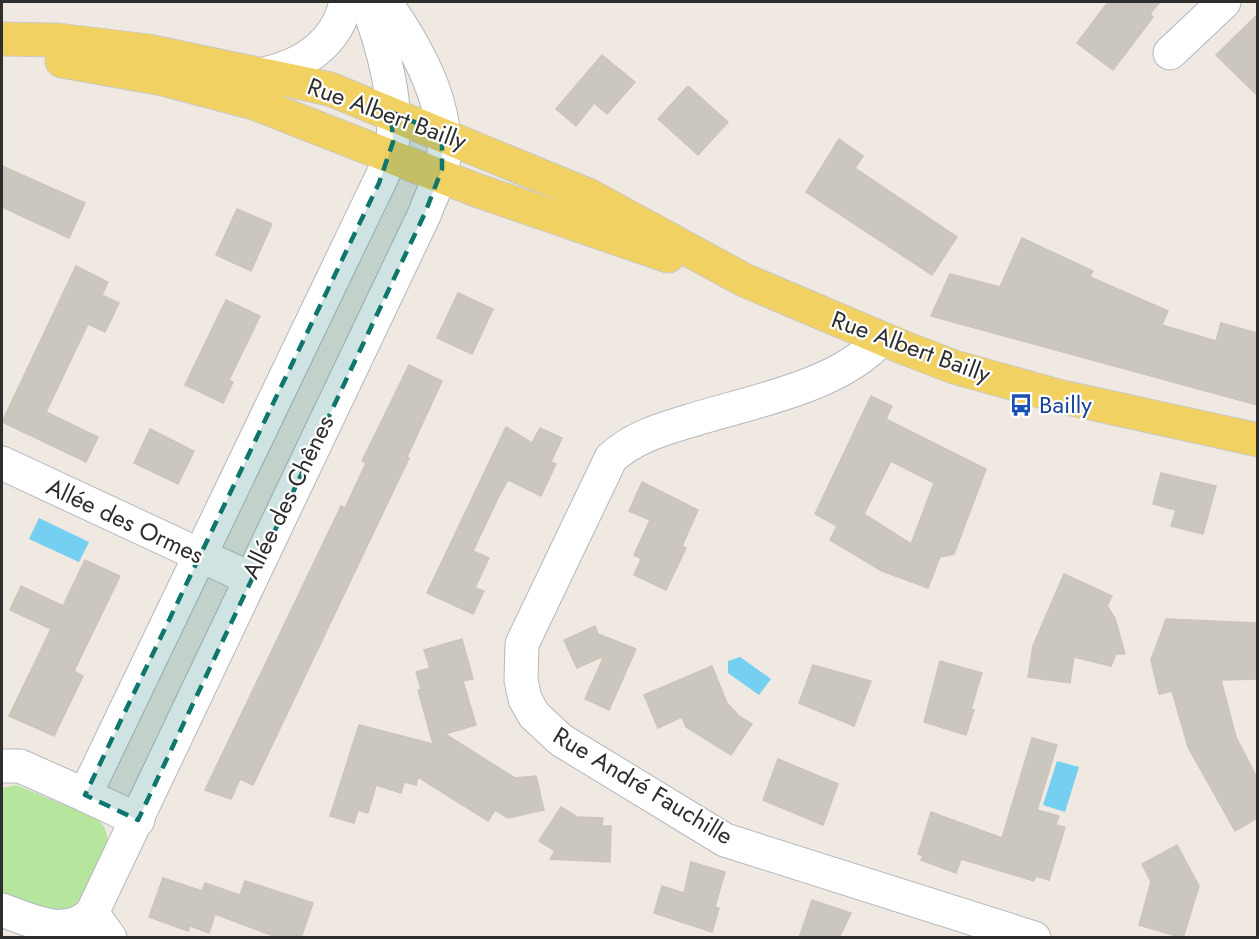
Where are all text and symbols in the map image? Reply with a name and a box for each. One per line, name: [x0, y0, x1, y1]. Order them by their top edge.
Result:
street label: Rue Albert Bailly: [303, 69, 472, 159]
street label: Rue Albert Bailly: [827, 302, 996, 392]
place label: Bailly: [1039, 387, 1092, 422]
bus stop icon: Bailly: [1008, 392, 1034, 418]
street label: Allée des Chênes: [233, 409, 342, 584]
street label: Allée des Ormes: [41, 469, 209, 572]
street label: Rue André Fauchille: [547, 718, 740, 853]

